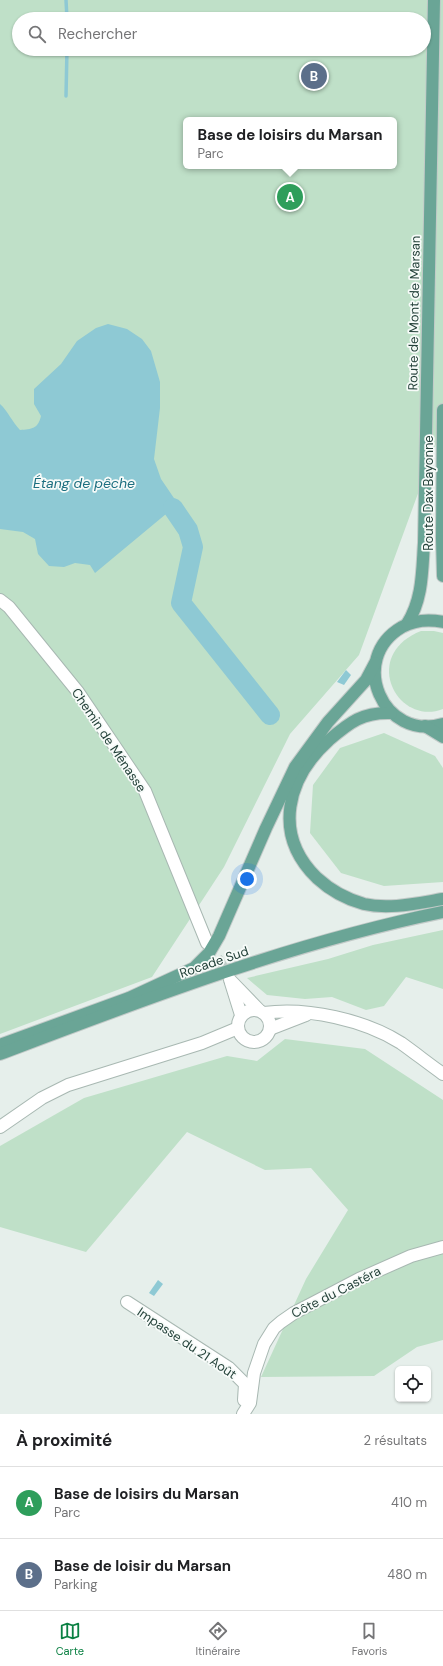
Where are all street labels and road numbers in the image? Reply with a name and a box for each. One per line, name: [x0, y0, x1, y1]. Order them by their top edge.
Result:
street label: Route de Mont de Marsan: [404, 235, 424, 391]
street label: Route Dax Bayonne: [420, 435, 437, 551]
street label: Chemin de Ménasse: [68, 685, 150, 795]
street label: Rocade Sud: [177, 942, 251, 982]
street label: Côte du Castéra: [288, 1262, 384, 1322]
street label: Impasse du 21 Août: [134, 1303, 240, 1383]

